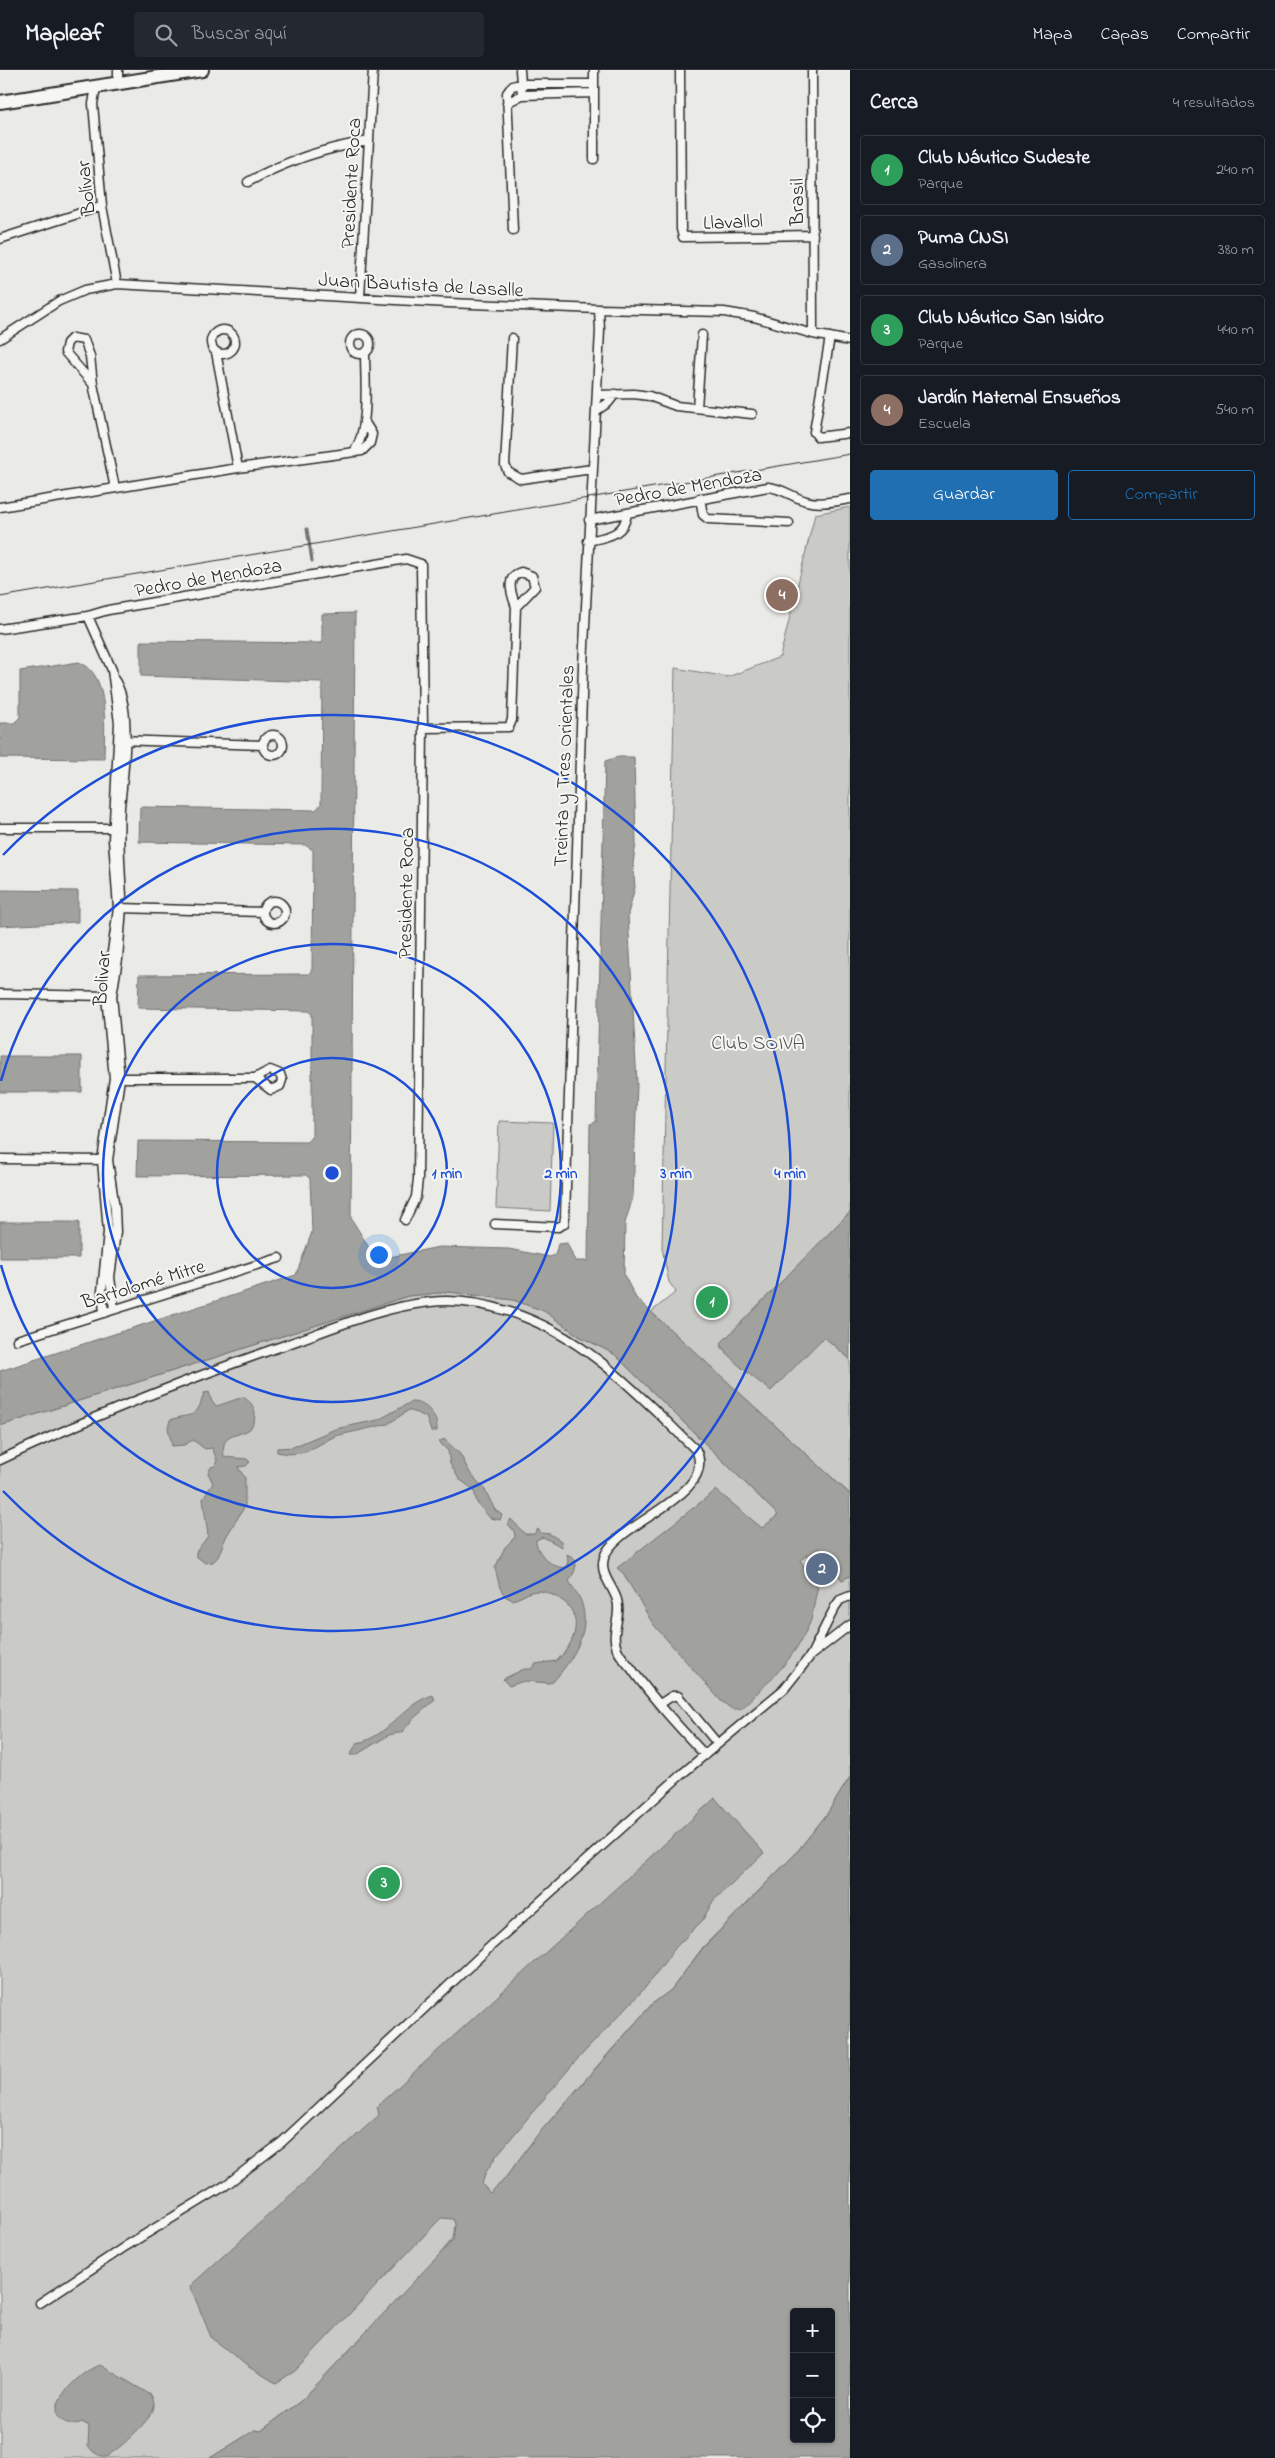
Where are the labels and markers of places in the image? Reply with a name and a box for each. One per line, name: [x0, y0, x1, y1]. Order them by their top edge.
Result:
pin: 4: [766, 576, 798, 614]
centre of rings: [323, 1164, 341, 1182]
pin: 1: [696, 1283, 728, 1321]
pin: 2: [806, 1550, 838, 1588]
pin: 3: [368, 1864, 400, 1902]

